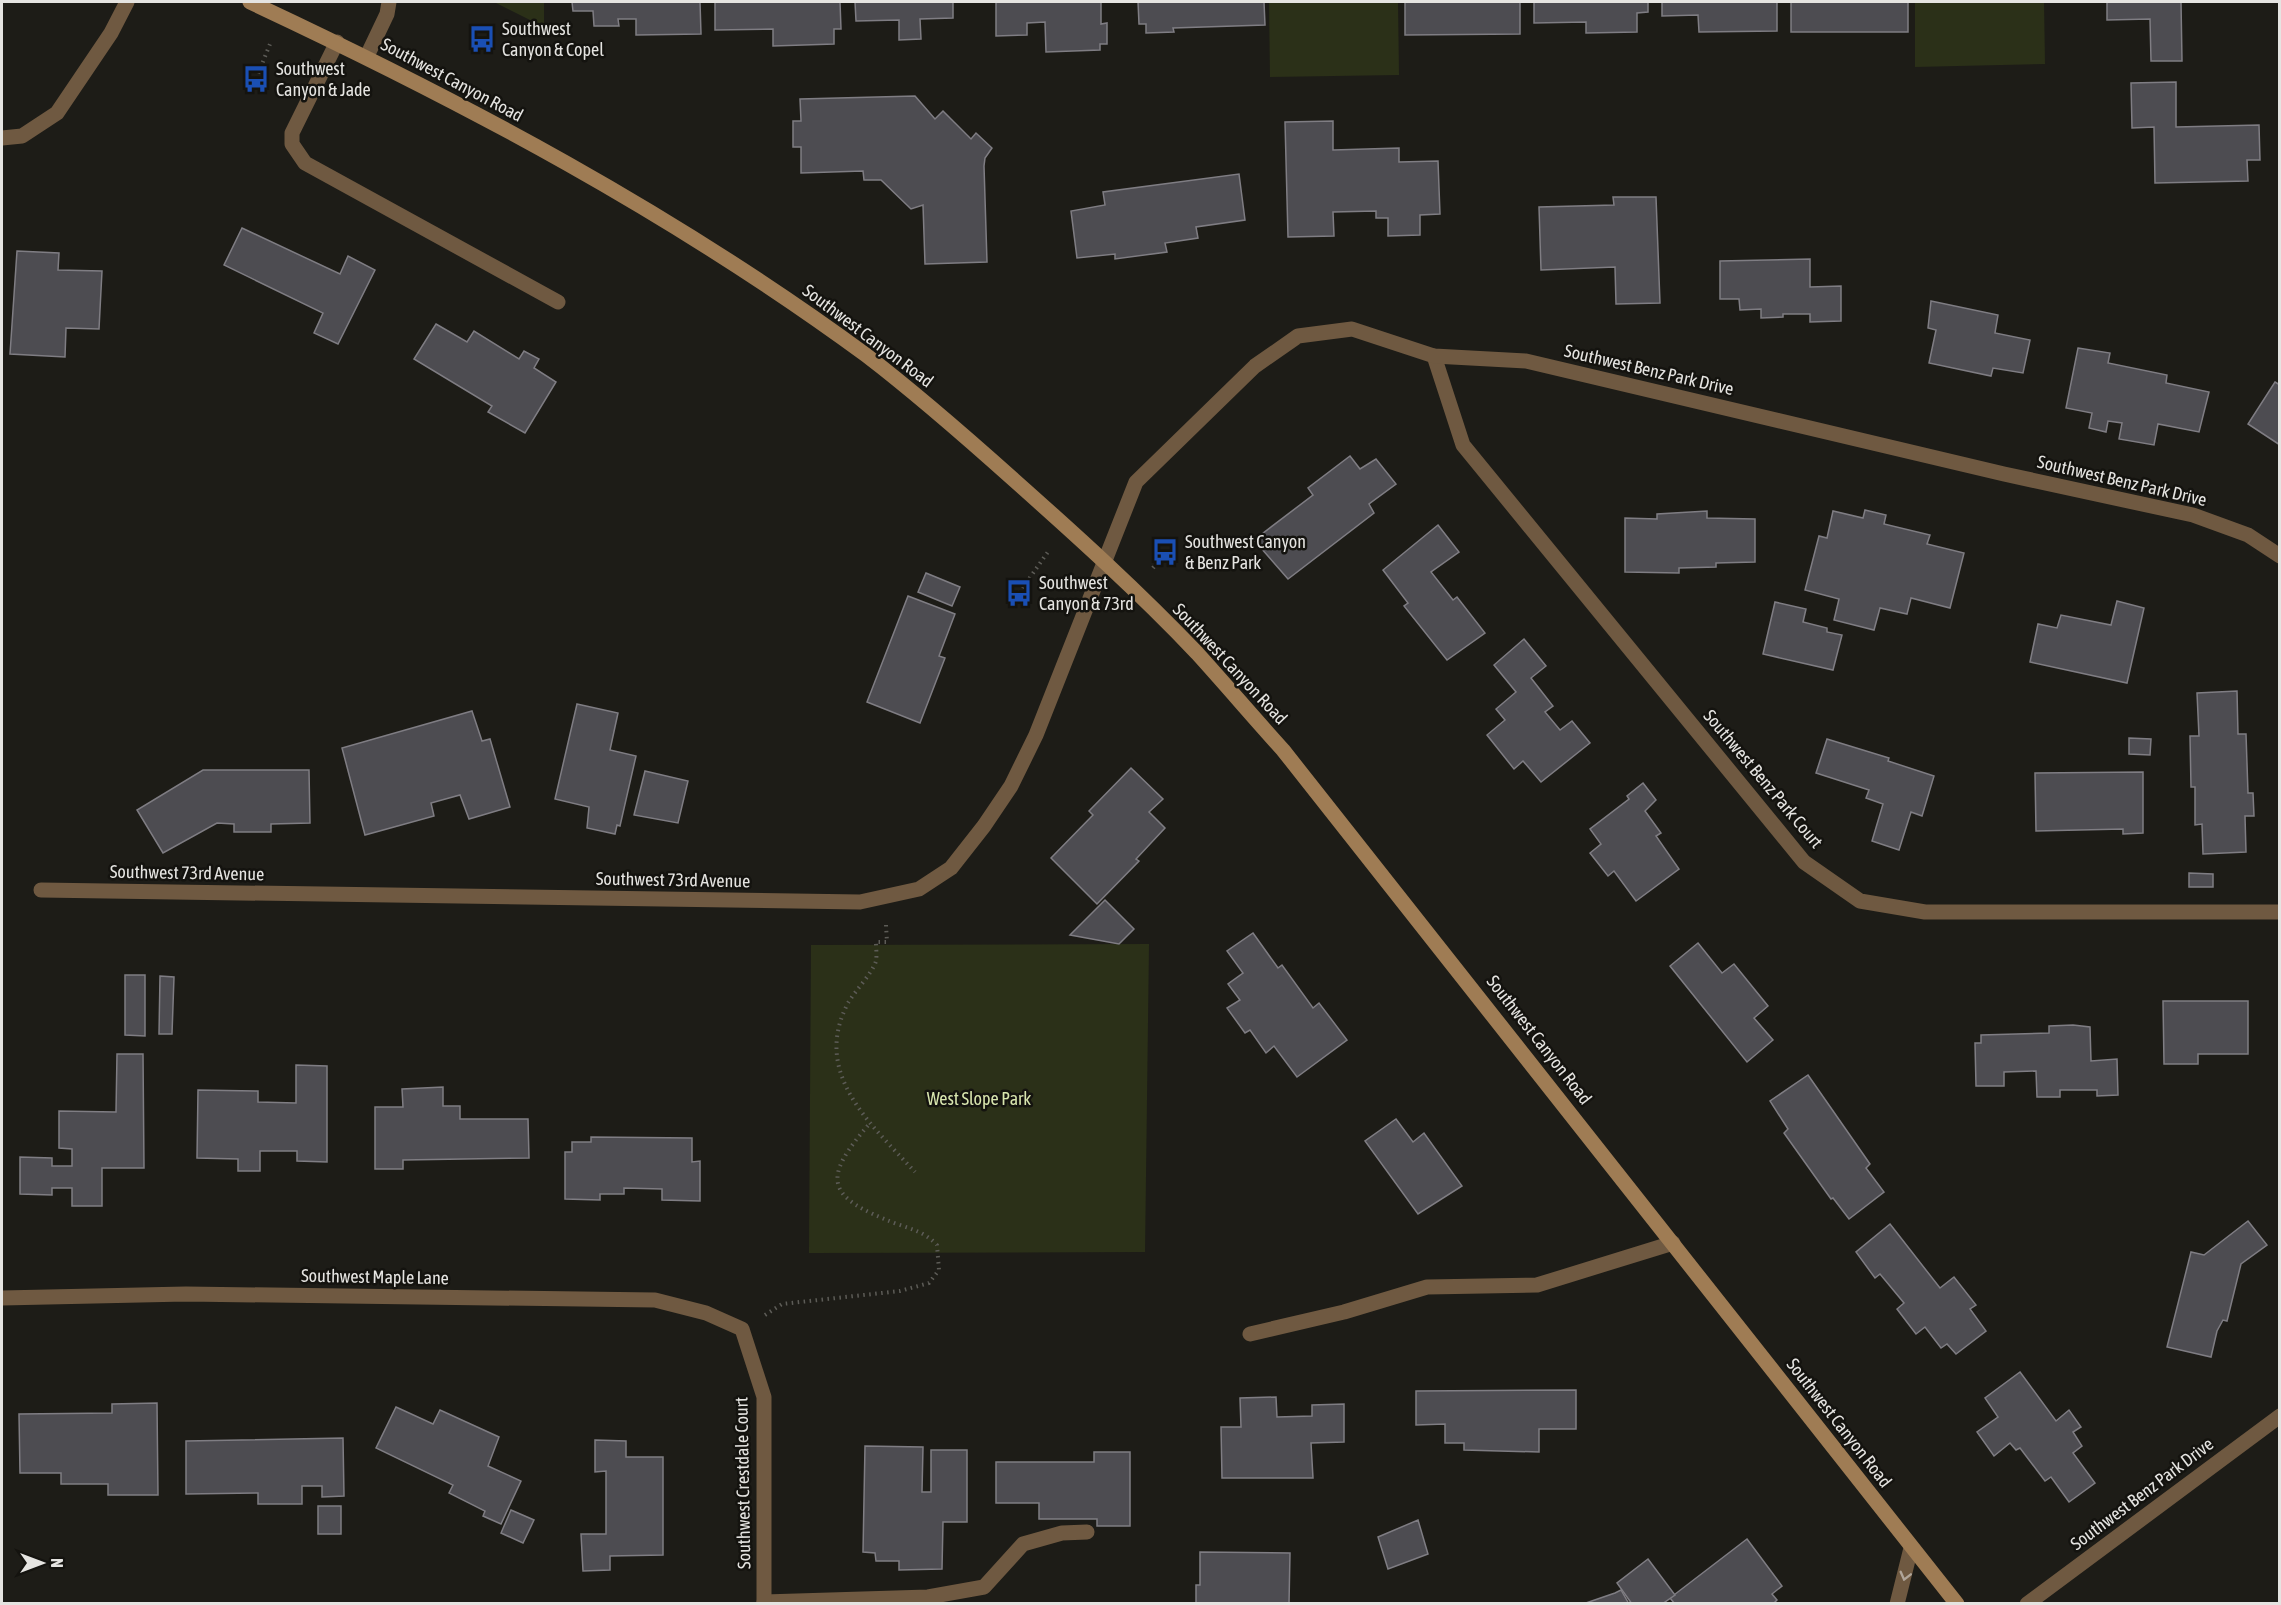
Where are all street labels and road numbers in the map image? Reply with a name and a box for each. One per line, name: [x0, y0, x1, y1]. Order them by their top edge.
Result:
street label: Southwest Canyon Road: [378, 33, 527, 126]
street label: Southwest Canyon Road: [799, 280, 938, 391]
street label: Southwest Benz Park Drive: [1562, 340, 1736, 399]
street label: Southwest Benz Park Drive: [2035, 451, 2209, 510]
street label: Southwest Canyon Road: [1169, 599, 1292, 729]
street label: Southwest Benz Park Court: [1699, 705, 1827, 852]
street label: Southwest 73rd Avenue: [110, 861, 264, 884]
street label: Southwest 73rd Avenue: [596, 868, 750, 891]
street label: Southwest Canyon Road: [1483, 971, 1596, 1108]
street label: Southwest Maple Lane: [301, 1265, 449, 1288]
street label: Southwest Canyon Road: [1783, 1354, 1896, 1491]
street label: Southwest Crestdale Court: [731, 1397, 754, 1569]
street label: Southwest Benz Park Drive: [2066, 1433, 2217, 1554]

